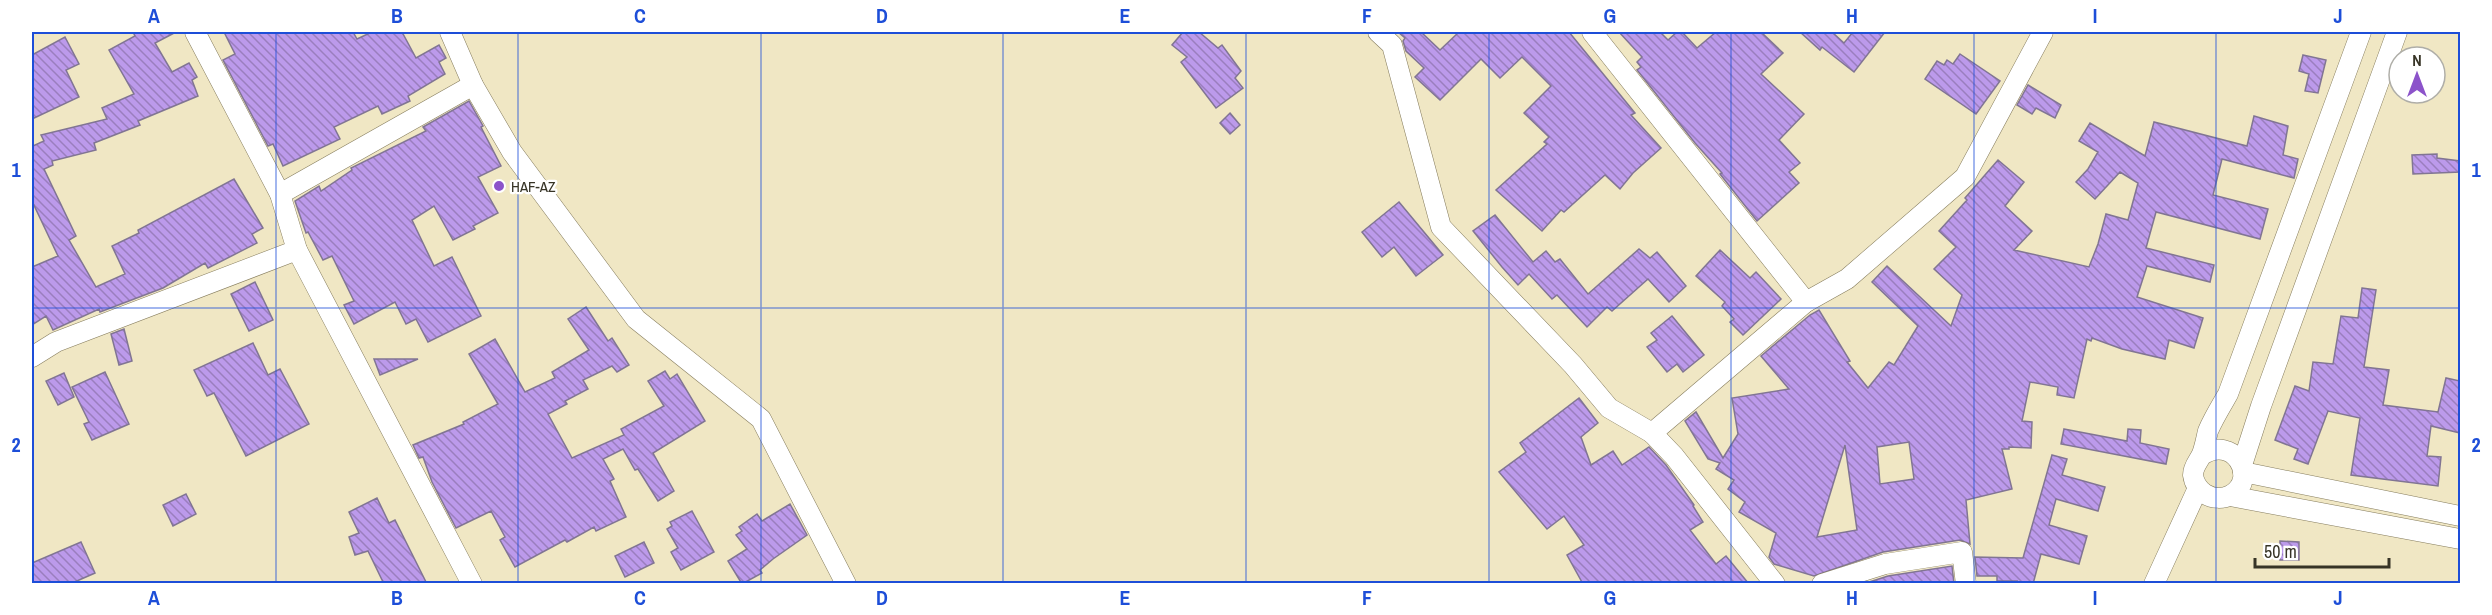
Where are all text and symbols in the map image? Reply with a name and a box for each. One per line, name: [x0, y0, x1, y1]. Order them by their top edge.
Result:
text: A: [148, 2, 160, 29]
text: B: [391, 2, 403, 29]
text: C: [634, 2, 646, 29]
text: D: [876, 2, 888, 29]
text: E: [1120, 2, 1131, 29]
text: F: [1362, 2, 1372, 29]
text: G: [1604, 2, 1616, 29]
text: H: [1846, 2, 1858, 29]
text: I: [2093, 2, 2097, 29]
text: J: [2333, 2, 2343, 29]
north arrow: [2387, 45, 2447, 105]
text: N: [2412, 49, 2422, 71]
text: 1: [11, 156, 21, 183]
text: 1: [2471, 156, 2481, 183]
place label: HAF-AZ: [511, 176, 556, 197]
marker: HAF-AZ: [492, 179, 506, 193]
text: 2: [11, 431, 21, 458]
text: 2: [2471, 431, 2481, 458]
scale bar: [2255, 531, 2388, 569]
text: 50 m: [2264, 539, 2297, 564]
text: A: [148, 584, 160, 611]
text: B: [391, 584, 403, 611]
text: C: [634, 584, 646, 611]
text: D: [876, 584, 888, 611]
text: E: [1120, 584, 1131, 611]
text: F: [1362, 584, 1372, 611]
text: G: [1604, 584, 1616, 611]
text: H: [1846, 584, 1858, 611]
text: I: [2093, 584, 2097, 611]
text: J: [2333, 584, 2343, 611]

